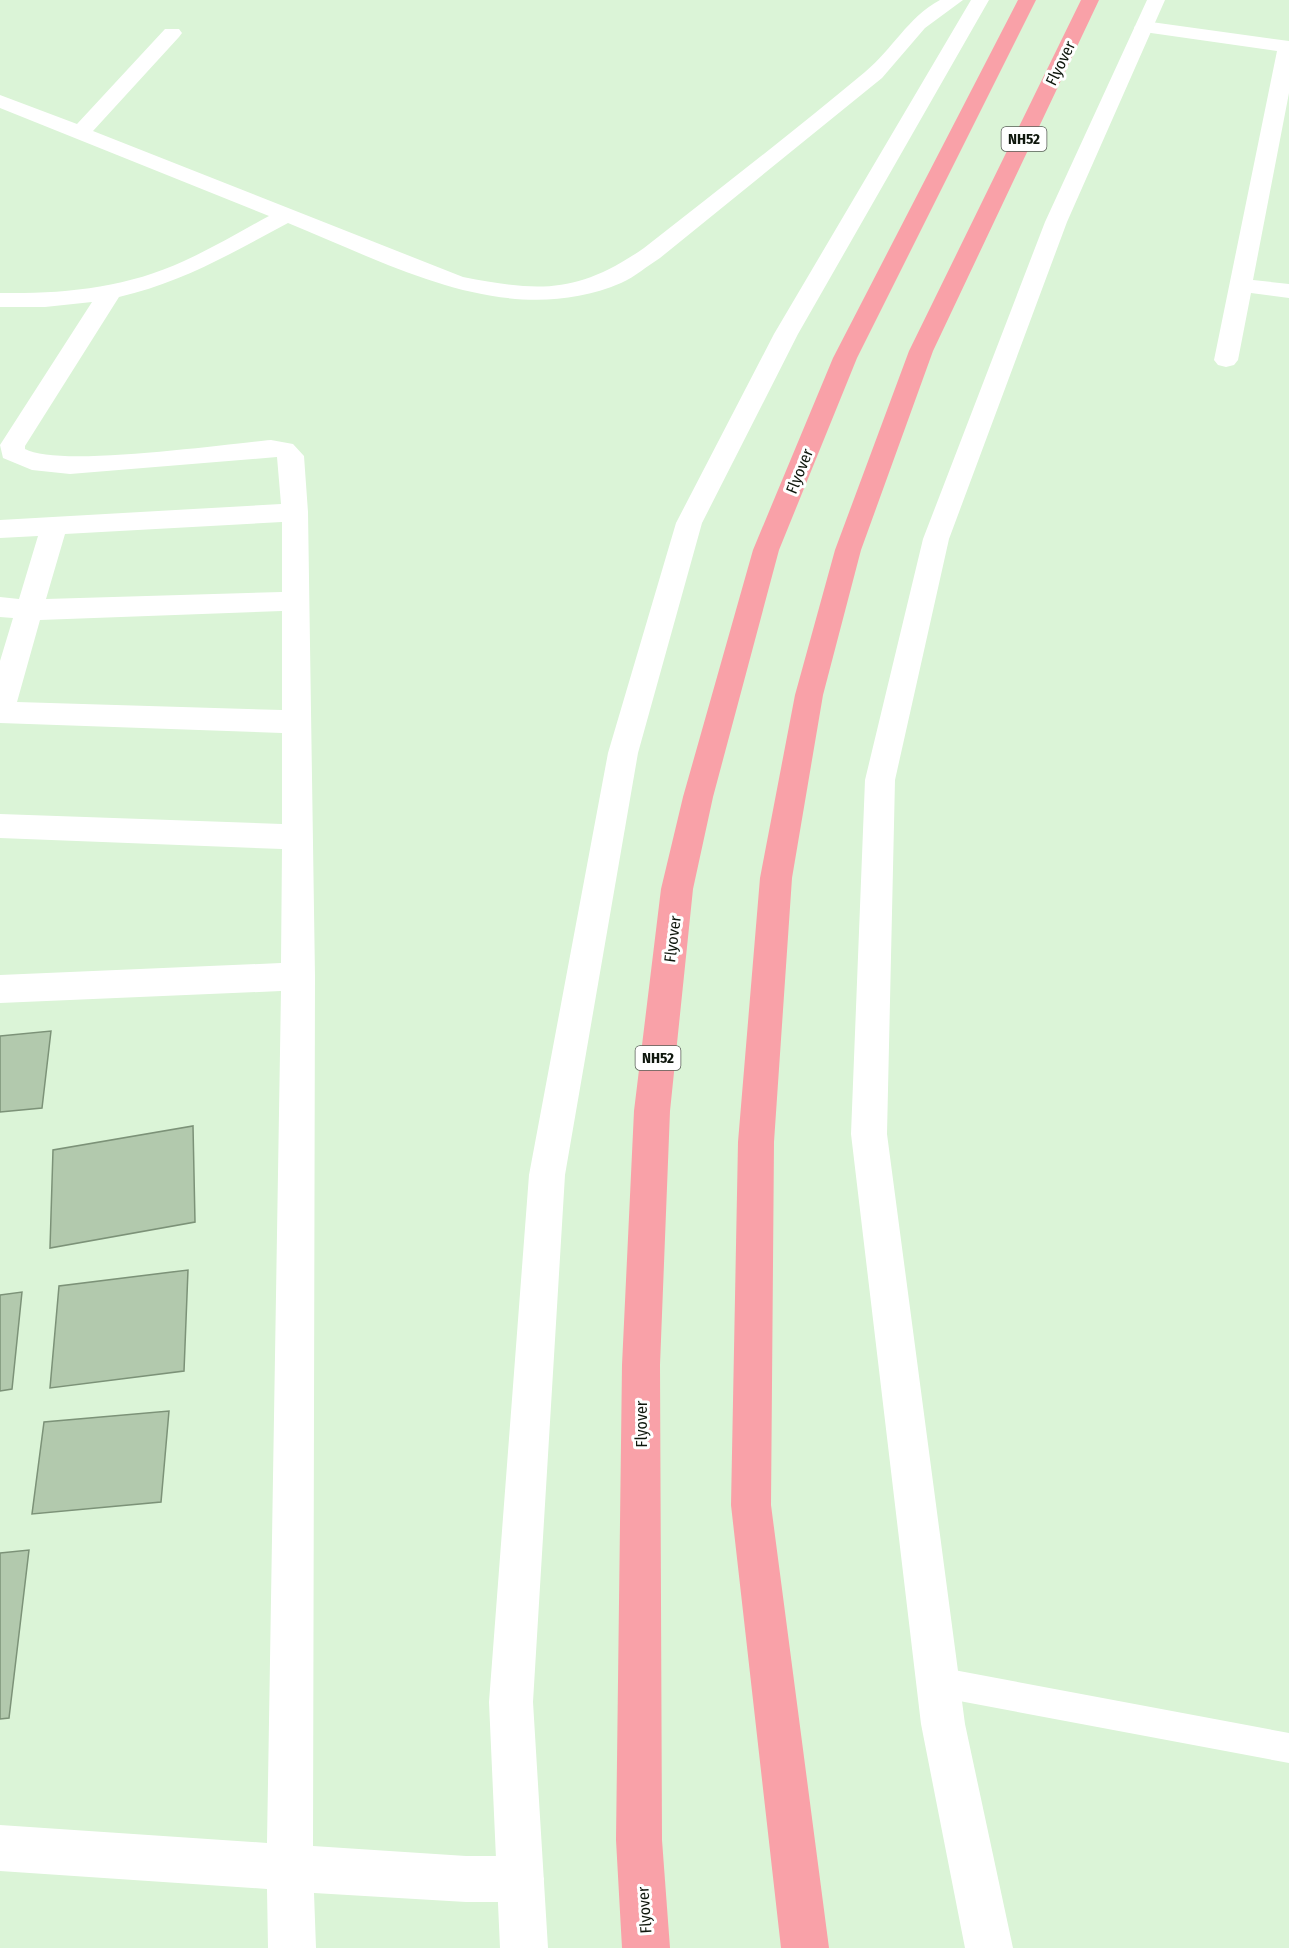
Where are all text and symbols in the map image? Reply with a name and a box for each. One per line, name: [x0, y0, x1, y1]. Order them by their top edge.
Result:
street label: Flyover: [1042, 38, 1079, 88]
road number: NH52: [1002, 127, 1046, 151]
street label: Flyover: [782, 446, 817, 496]
street label: Flyover: [660, 914, 685, 963]
road number: NH52: [636, 1046, 680, 1070]
street label: Flyover: [632, 1400, 651, 1447]
street label: Flyover: [633, 1886, 656, 1934]

